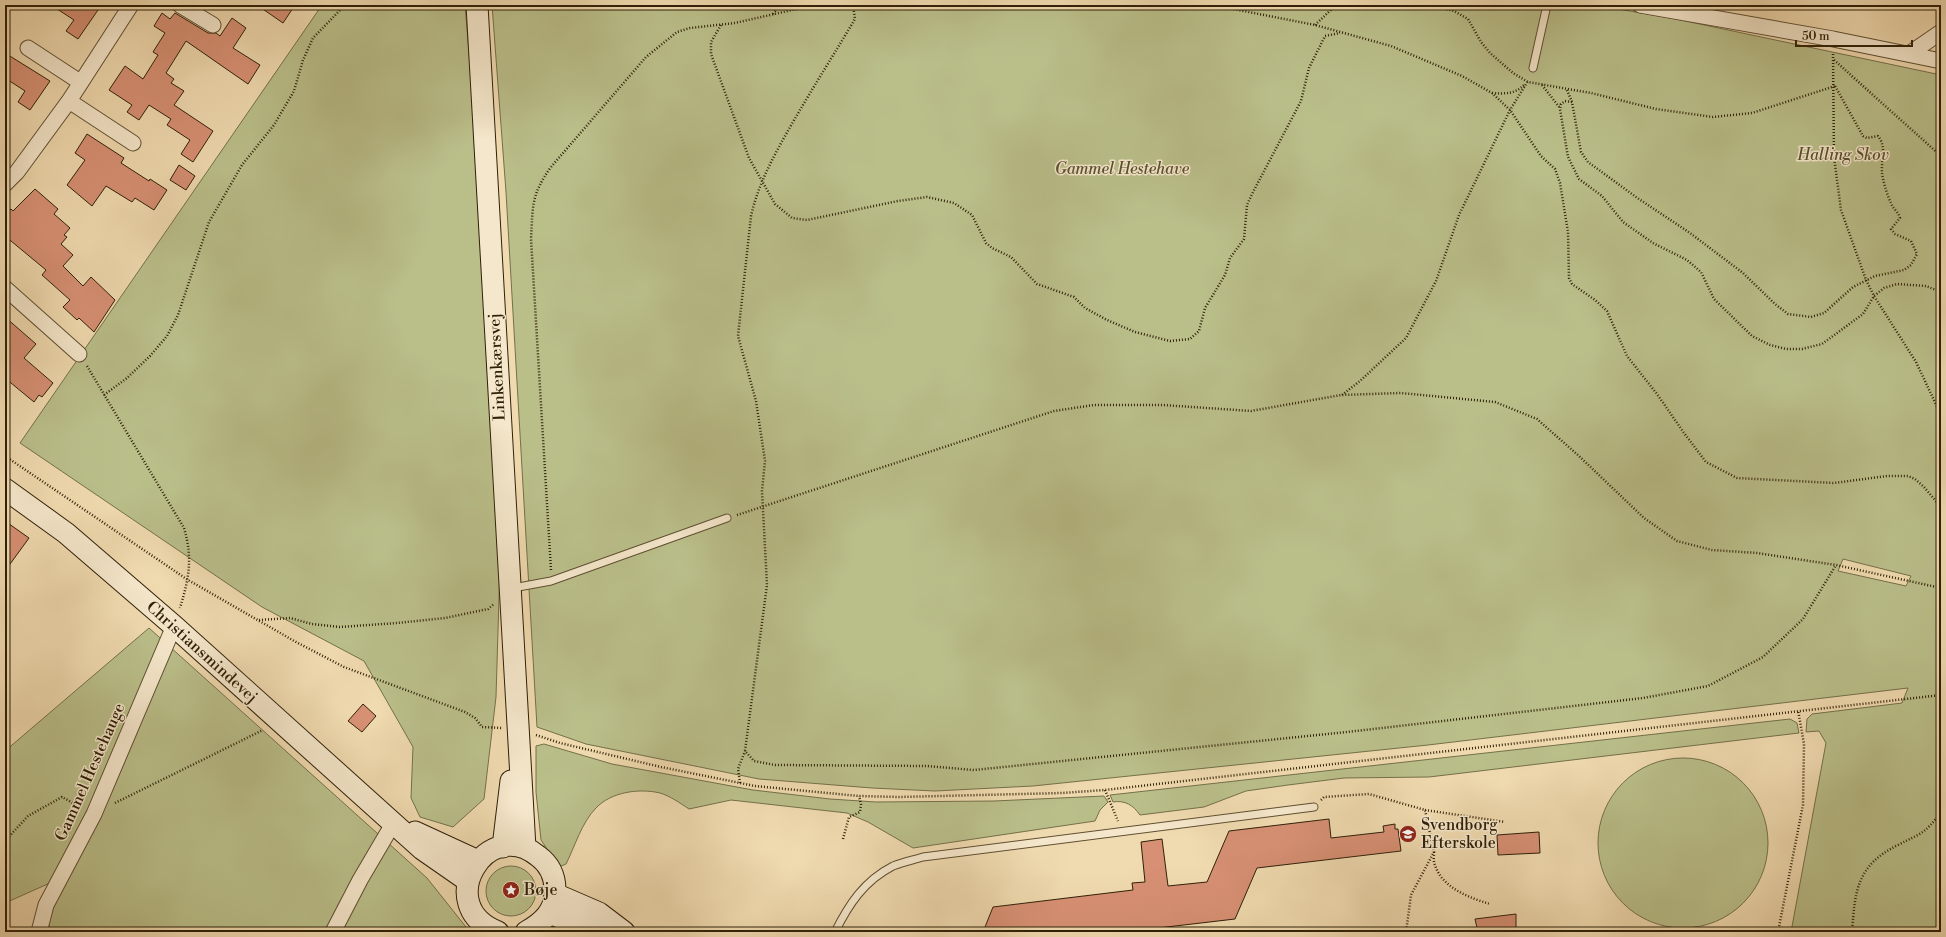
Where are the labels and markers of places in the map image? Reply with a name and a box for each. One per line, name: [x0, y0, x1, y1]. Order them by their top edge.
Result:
place label: Svendborg Efterskole: [1421, 815, 1498, 853]
school or university icon: Svendborg Efterskole: [1398, 824, 1418, 844]
place icon: Bøje: [501, 880, 521, 900]
place label: Bøje: [523, 880, 558, 900]

